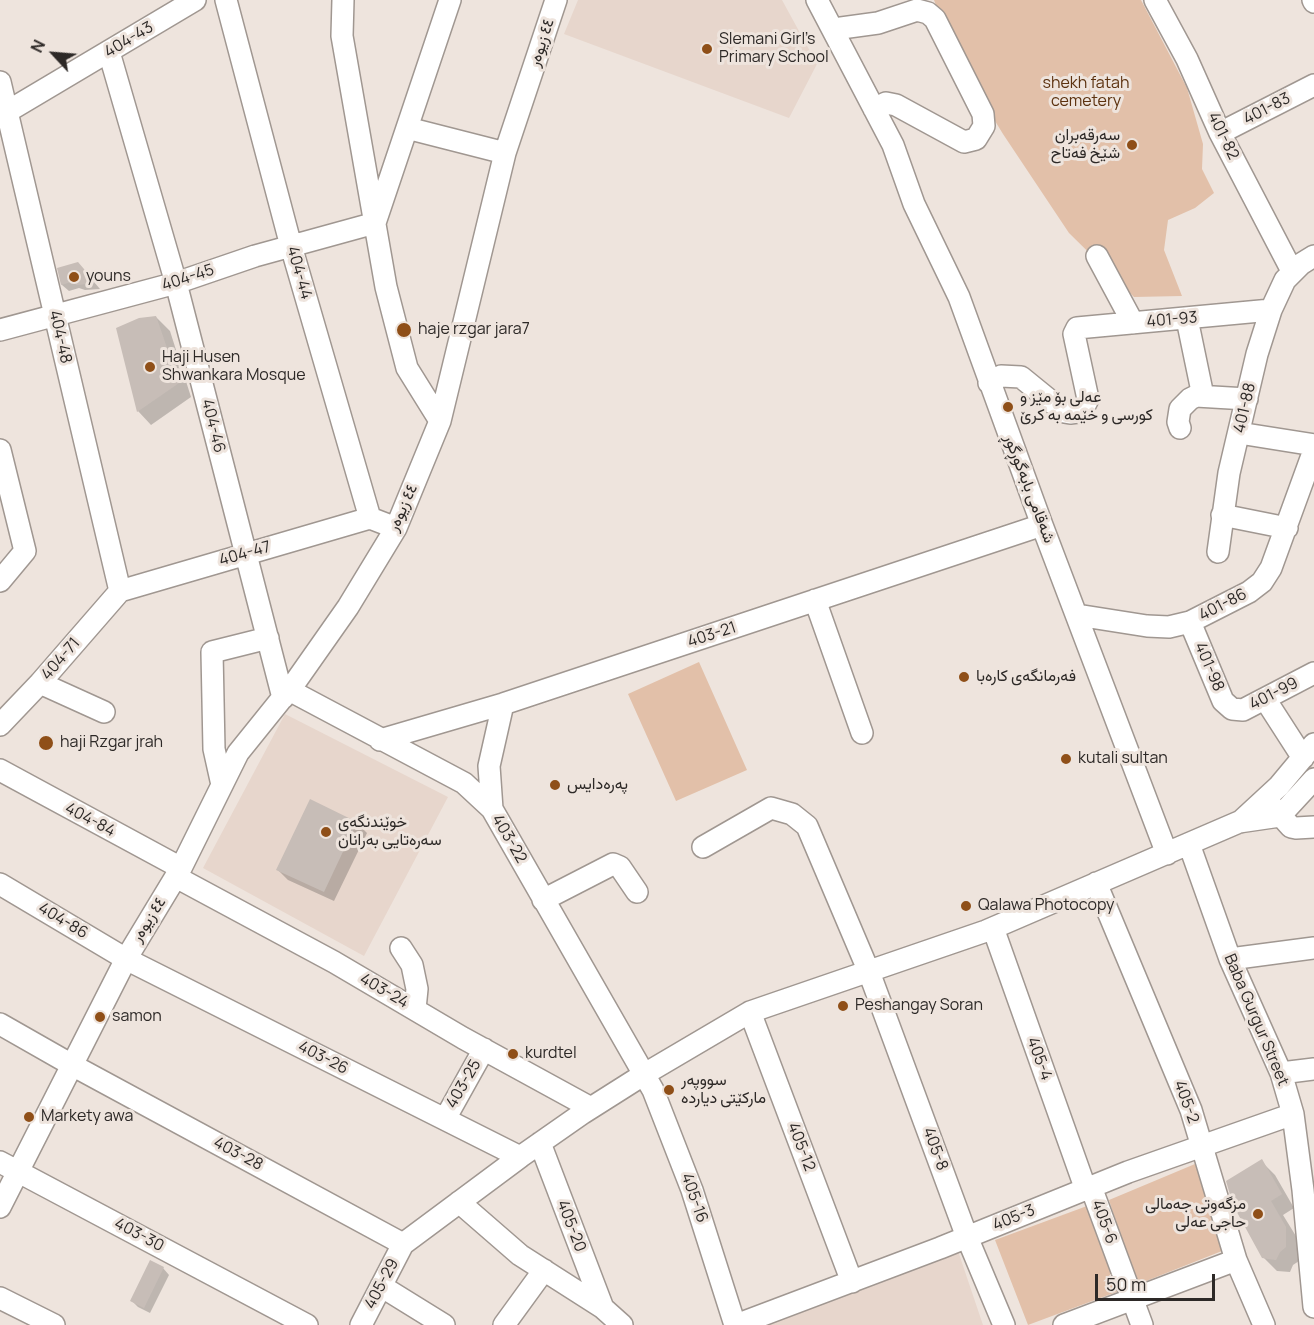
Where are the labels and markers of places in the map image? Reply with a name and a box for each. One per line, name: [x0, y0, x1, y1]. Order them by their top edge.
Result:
place label: Slemani Girl’s Primary School: [719, 30, 829, 68]
marker: Slemani Girl’s Primary School: [700, 42, 714, 56]
place label: سەرقەبران شێخ فەتاح: [1051, 126, 1120, 164]
marker: سەرقەبران شێخ فەتاح: [1125, 138, 1139, 152]
place label: youns: [86, 267, 131, 287]
marker: youns: [67, 270, 81, 284]
place label: haje rzgar jara7: [418, 320, 530, 340]
marker: haje rzgar jara7: [395, 321, 413, 339]
place label: Haji Husen Shwankara Mosque: [162, 348, 305, 386]
marker: Haji Husen Shwankara Mosque: [143, 360, 157, 374]
place label: عەلی بۆ مێز و کورسی و خێمە بە کرێ: [1020, 388, 1153, 426]
marker: عەلی بۆ مێز و کورسی و خێمە بە کرێ: [1001, 400, 1015, 414]
place label: فەرمانگەی کارەبا: [976, 667, 1076, 687]
marker: فەرمانگەی کارەبا: [957, 670, 971, 684]
place label: haji Rzgar jrah: [60, 733, 163, 753]
marker: haji Rzgar jrah: [37, 734, 55, 752]
place label: kutali sultan: [1078, 749, 1168, 769]
marker: kutali sultan: [1059, 752, 1073, 766]
place label: پەرەدایس: [567, 775, 628, 795]
marker: پەرەدایس: [548, 778, 562, 792]
place label: خوێندنگەی سەرەتایی بەرانان: [338, 813, 442, 851]
marker: خوێندنگەی سەرەتایی بەرانان: [319, 825, 333, 839]
place label: Qalawa Photocopy: [978, 896, 1115, 916]
marker: Qalawa Photocopy: [959, 899, 973, 913]
place label: Peshangay Soran: [855, 996, 983, 1016]
marker: Peshangay Soran: [836, 999, 850, 1013]
place label: samon: [112, 1007, 162, 1027]
marker: samon: [93, 1010, 107, 1024]
place label: kurdtel: [525, 1044, 577, 1064]
marker: kurdtel: [506, 1047, 520, 1061]
place label: سووپەر مارکێتی دیاردە: [681, 1071, 766, 1109]
marker: سووپەر مارکێتی دیاردە: [662, 1083, 676, 1097]
place label: Markety awa: [41, 1107, 133, 1127]
marker: Markety awa: [22, 1110, 36, 1124]
place label: مزگەوتی جەمالی حاجی عەلی: [1145, 1195, 1246, 1233]
marker: مزگەوتی جەمالی حاجی عەلی: [1251, 1207, 1265, 1221]

